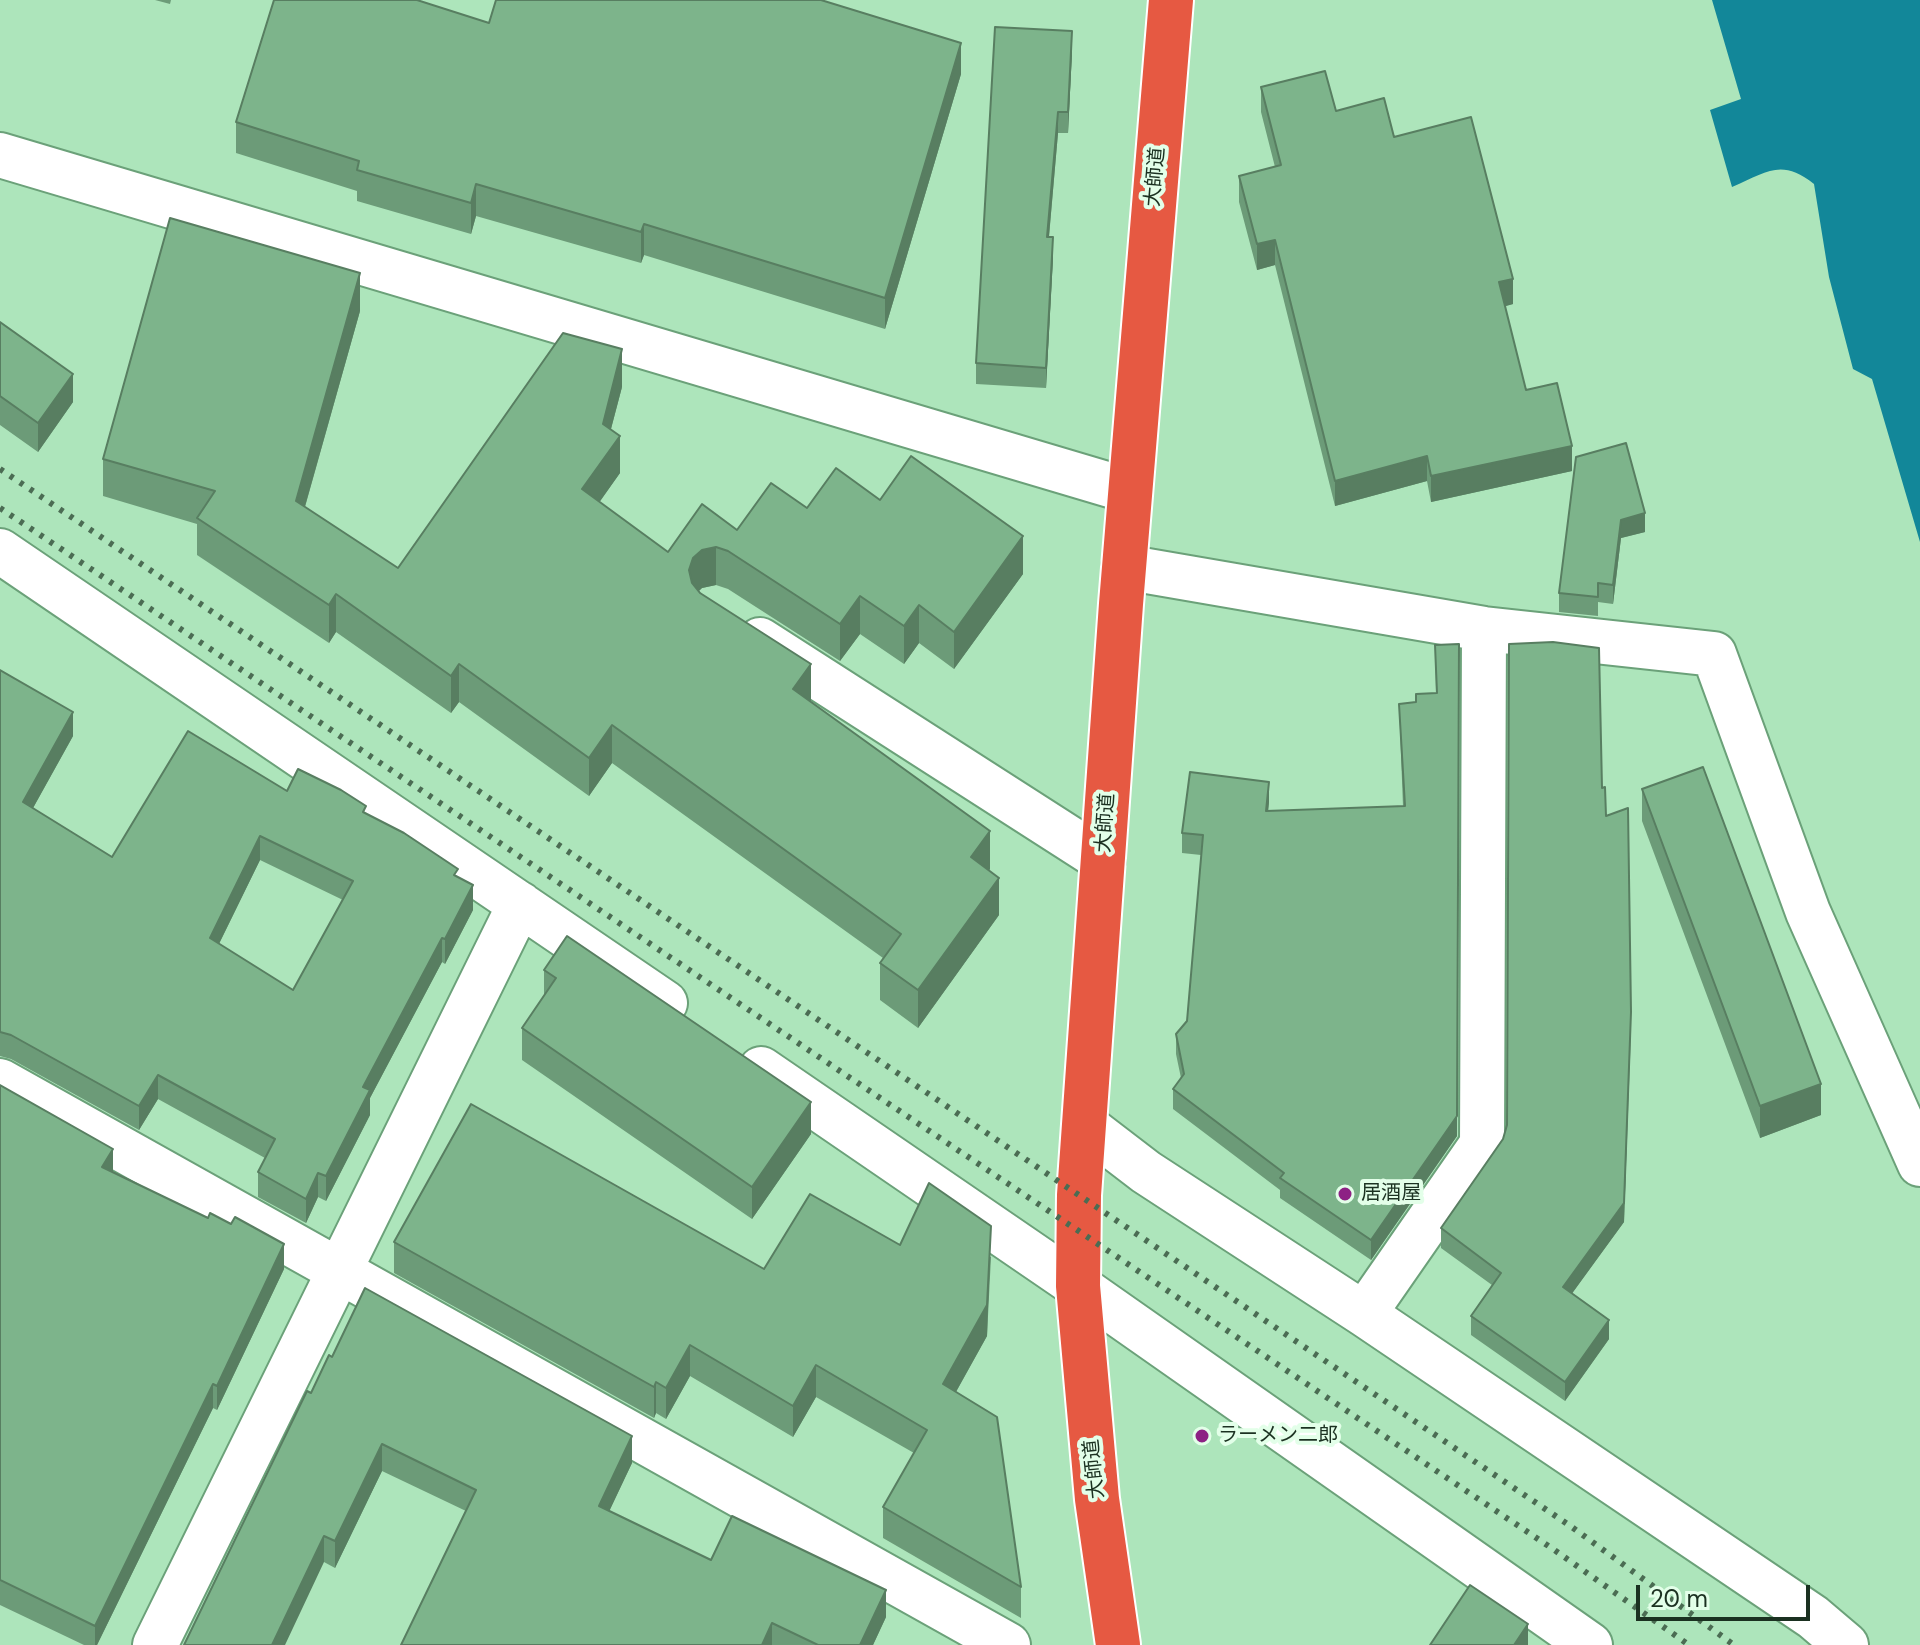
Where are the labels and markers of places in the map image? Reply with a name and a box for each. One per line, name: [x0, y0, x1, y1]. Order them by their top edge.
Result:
place label: 居酒屋: [1361, 1182, 1421, 1206]
marker: 居酒屋: [1336, 1185, 1354, 1203]
place label: ラーメン二郎: [1218, 1424, 1338, 1448]
marker: ラーメン二郎: [1193, 1427, 1211, 1445]

